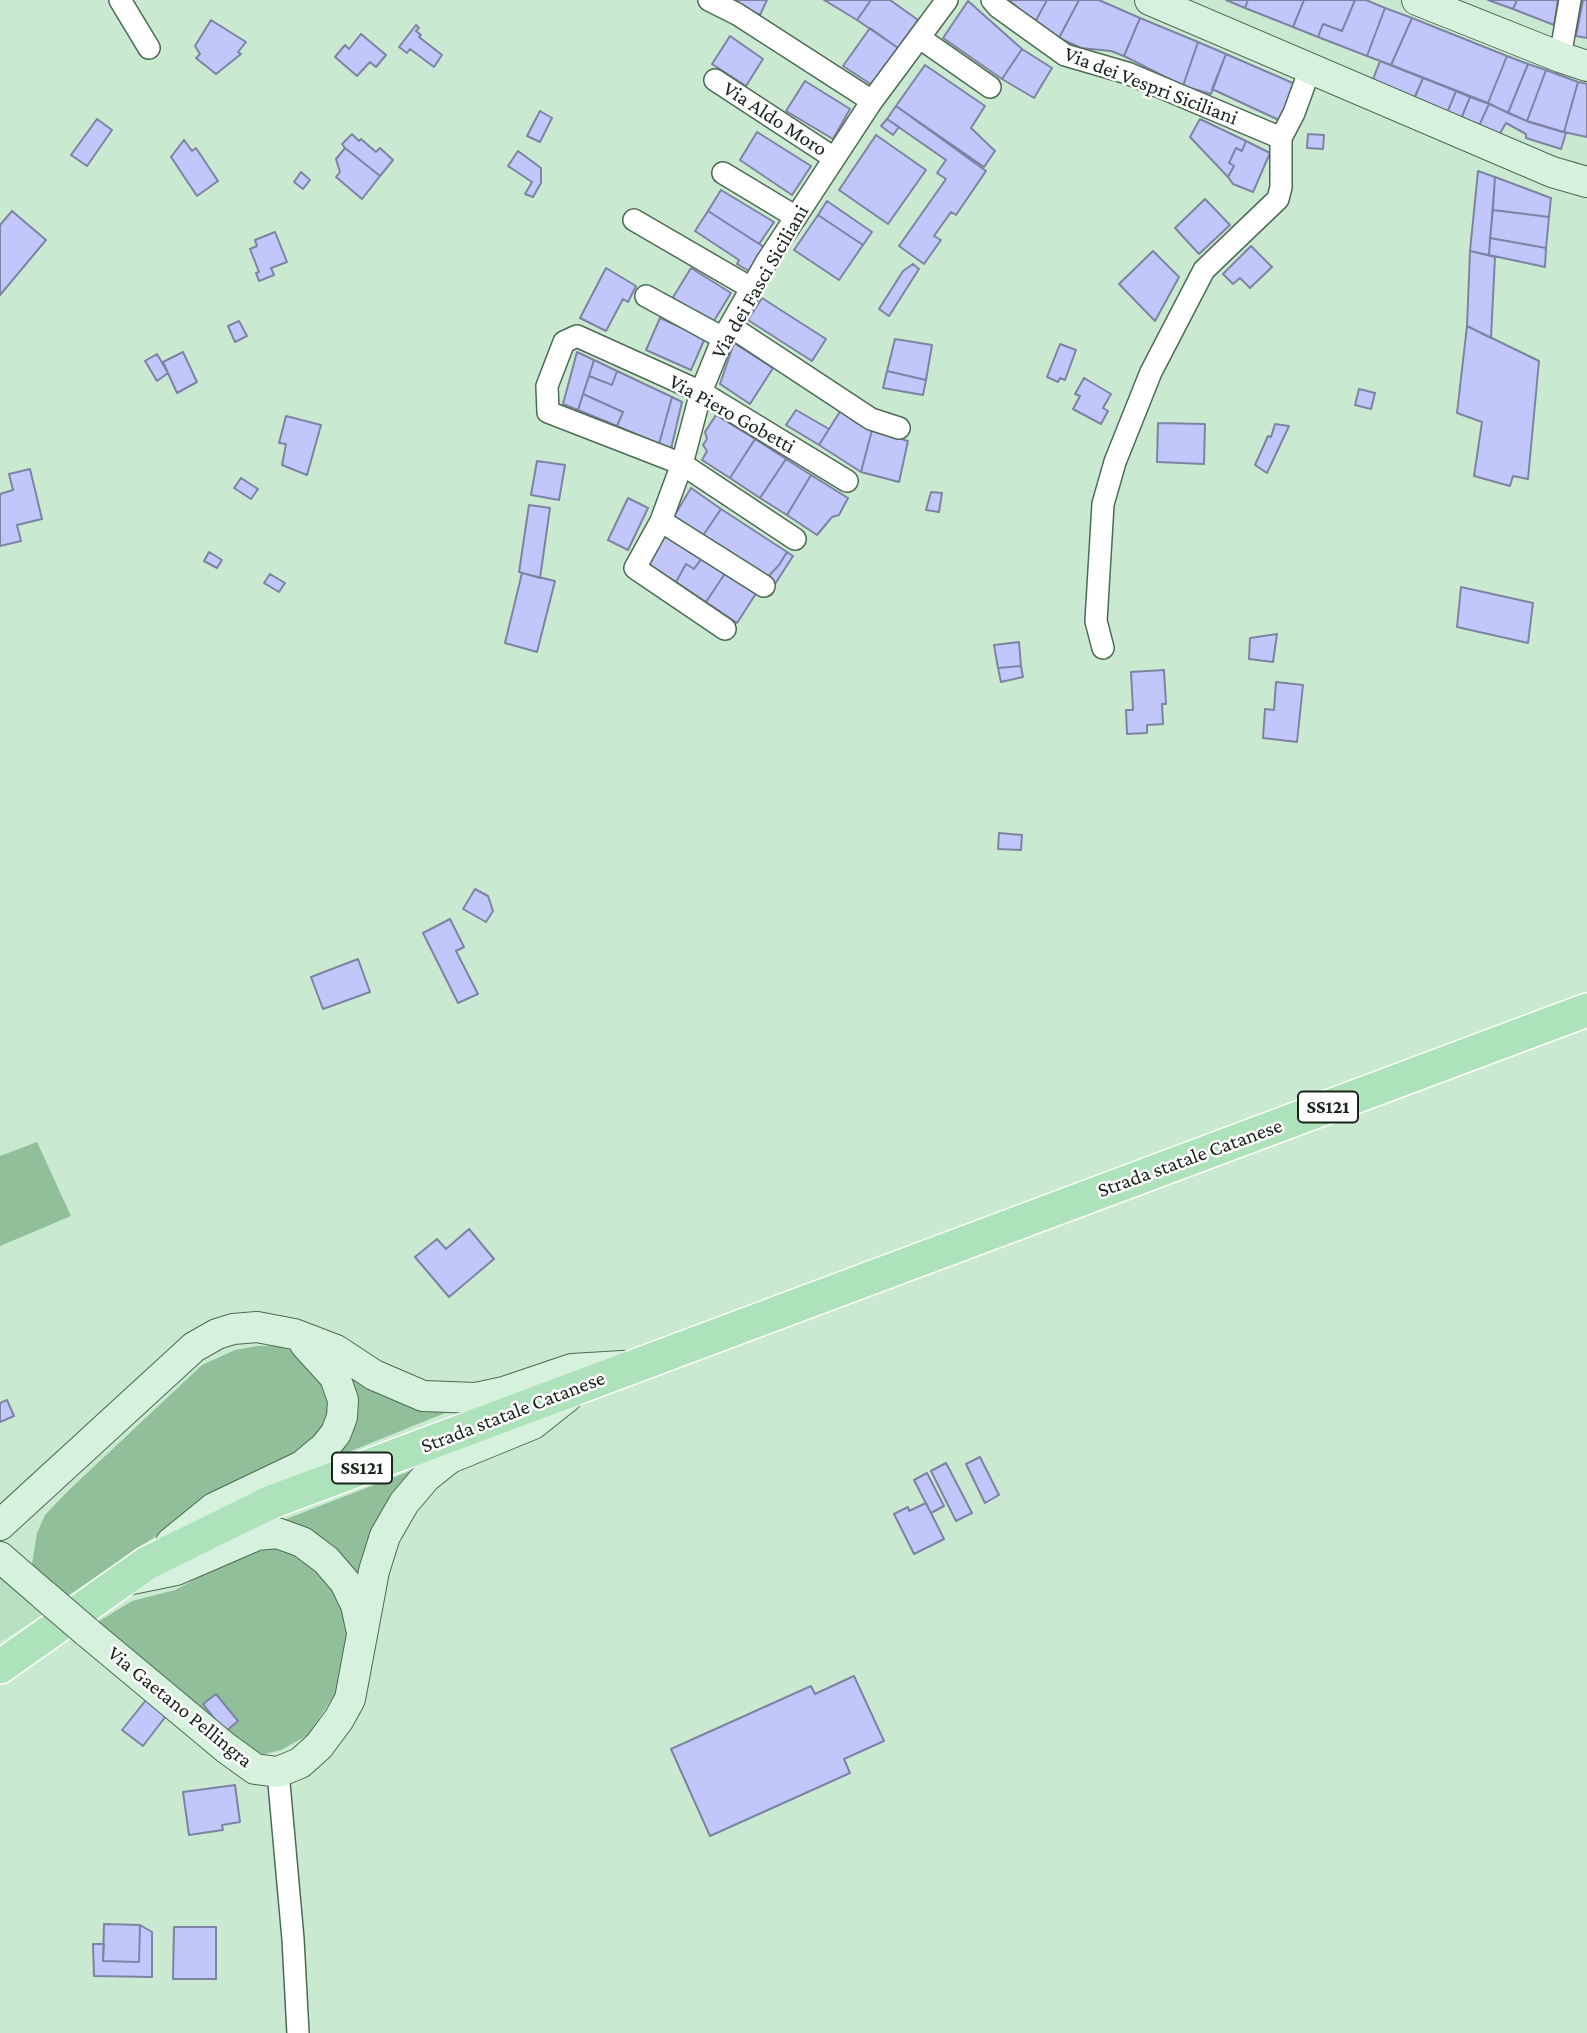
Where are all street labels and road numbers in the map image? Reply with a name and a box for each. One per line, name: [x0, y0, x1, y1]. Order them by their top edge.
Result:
street label: Via dei Vespri Siciliani: [1061, 41, 1241, 131]
street label: Via Aldo Moro: [718, 76, 832, 162]
street label: Via dei Fasci Siciliani: [706, 201, 814, 363]
street label: Via Piero Gobetti: [664, 369, 800, 459]
road number: SS121: [1298, 1092, 1358, 1122]
street label: Strada statale Catanese: [1094, 1113, 1286, 1203]
street label: Strada statale Catanese: [418, 1365, 608, 1459]
road number: SS121: [332, 1452, 392, 1484]
street label: Via Gaetano Pellingra: [102, 1641, 258, 1773]

